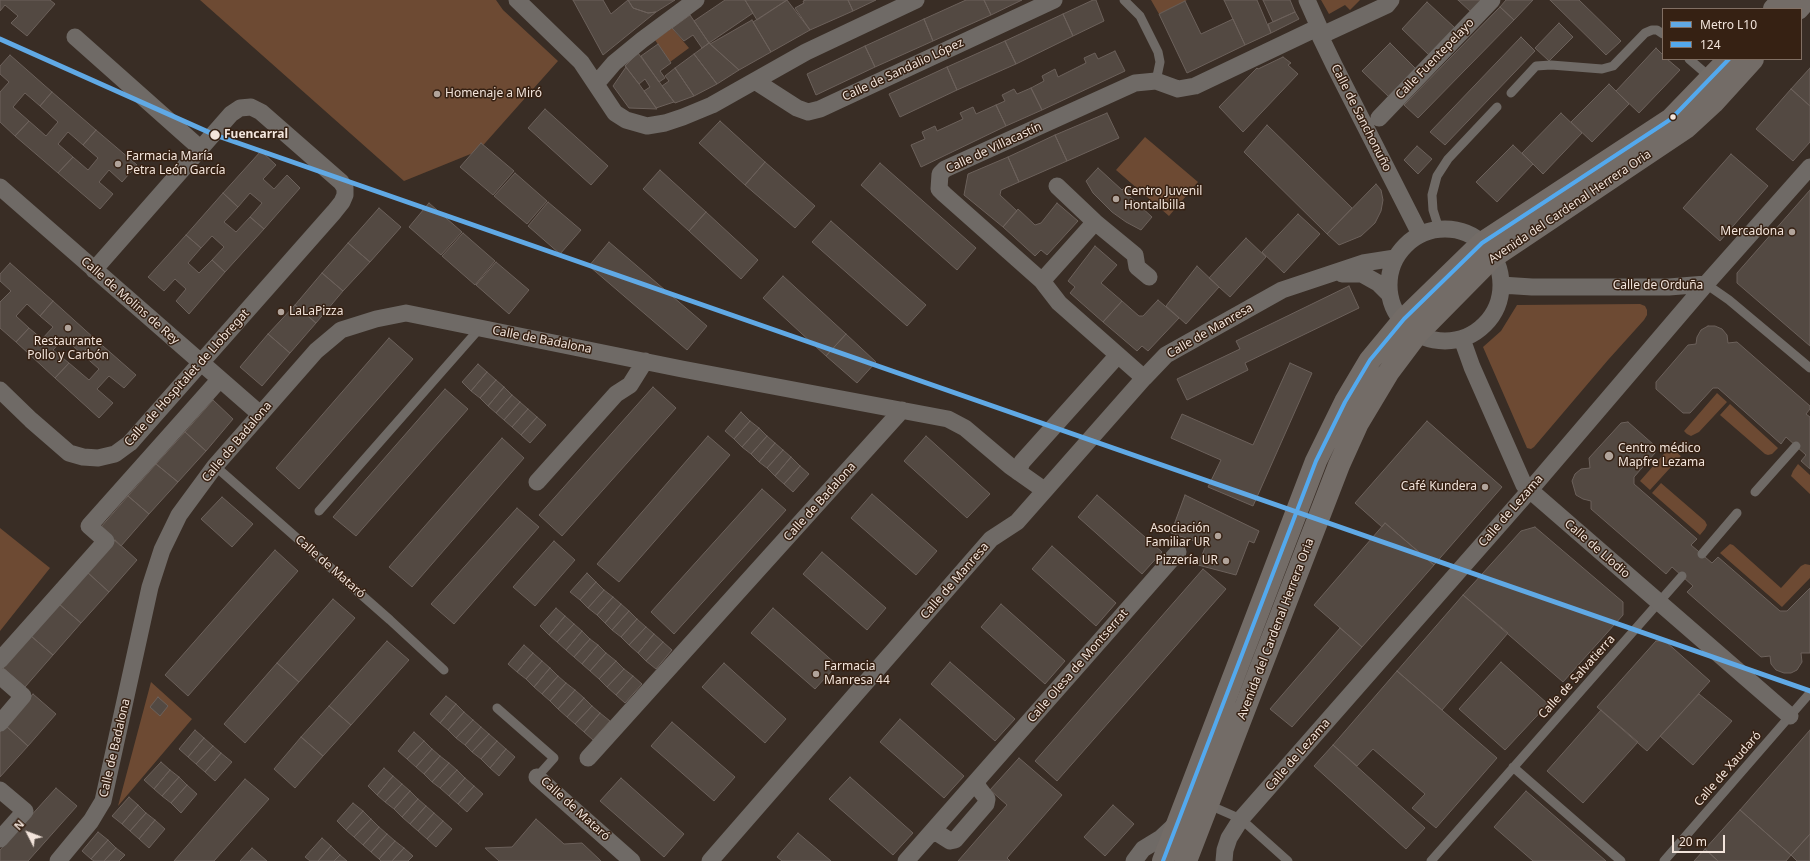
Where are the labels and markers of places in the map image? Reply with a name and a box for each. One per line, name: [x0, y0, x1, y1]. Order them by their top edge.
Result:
place label: Homenaje a Miró: [445, 87, 542, 101]
marker: Homenaje a Miró: [432, 89, 442, 99]
unlabelled marker: [1668, 112, 1678, 122]
marker: Fuencarral: [208, 128, 222, 142]
place label: Fuencarral: [224, 128, 288, 142]
place label: Farmacia María Petra León García: [126, 150, 226, 178]
marker: Farmacia María Petra León García: [113, 159, 123, 169]
place label: Centro Juvenil Hontalbilla: [1124, 185, 1202, 213]
marker: Centro Juvenil Hontalbilla: [1111, 194, 1121, 204]
place label: Mercadona: [1720, 225, 1784, 239]
marker: Mercadona: [1787, 227, 1797, 237]
place label: LaLaPizza: [289, 305, 343, 319]
marker: LaLaPizza: [276, 307, 286, 317]
marker: Restaurante Pollo y Carbón: [63, 323, 73, 333]
place label: Restaurante Pollo y Carbón: [27, 335, 109, 363]
place label: Centro médico Mapfre Lezama: [1618, 442, 1705, 470]
marker: Centro médico Mapfre Lezama: [1603, 450, 1615, 462]
place label: Café Kundera: [1401, 480, 1477, 494]
marker: Café Kundera: [1480, 482, 1490, 492]
place label: Asociación Familiar UR: [1145, 522, 1210, 550]
marker: Asociación Familiar UR: [1213, 531, 1223, 541]
place label: Pizzería UR: [1155, 554, 1218, 568]
marker: Pizzería UR: [1221, 556, 1231, 566]
place label: Farmacia Manresa 44: [824, 660, 890, 688]
marker: Farmacia Manresa 44: [811, 669, 821, 679]

